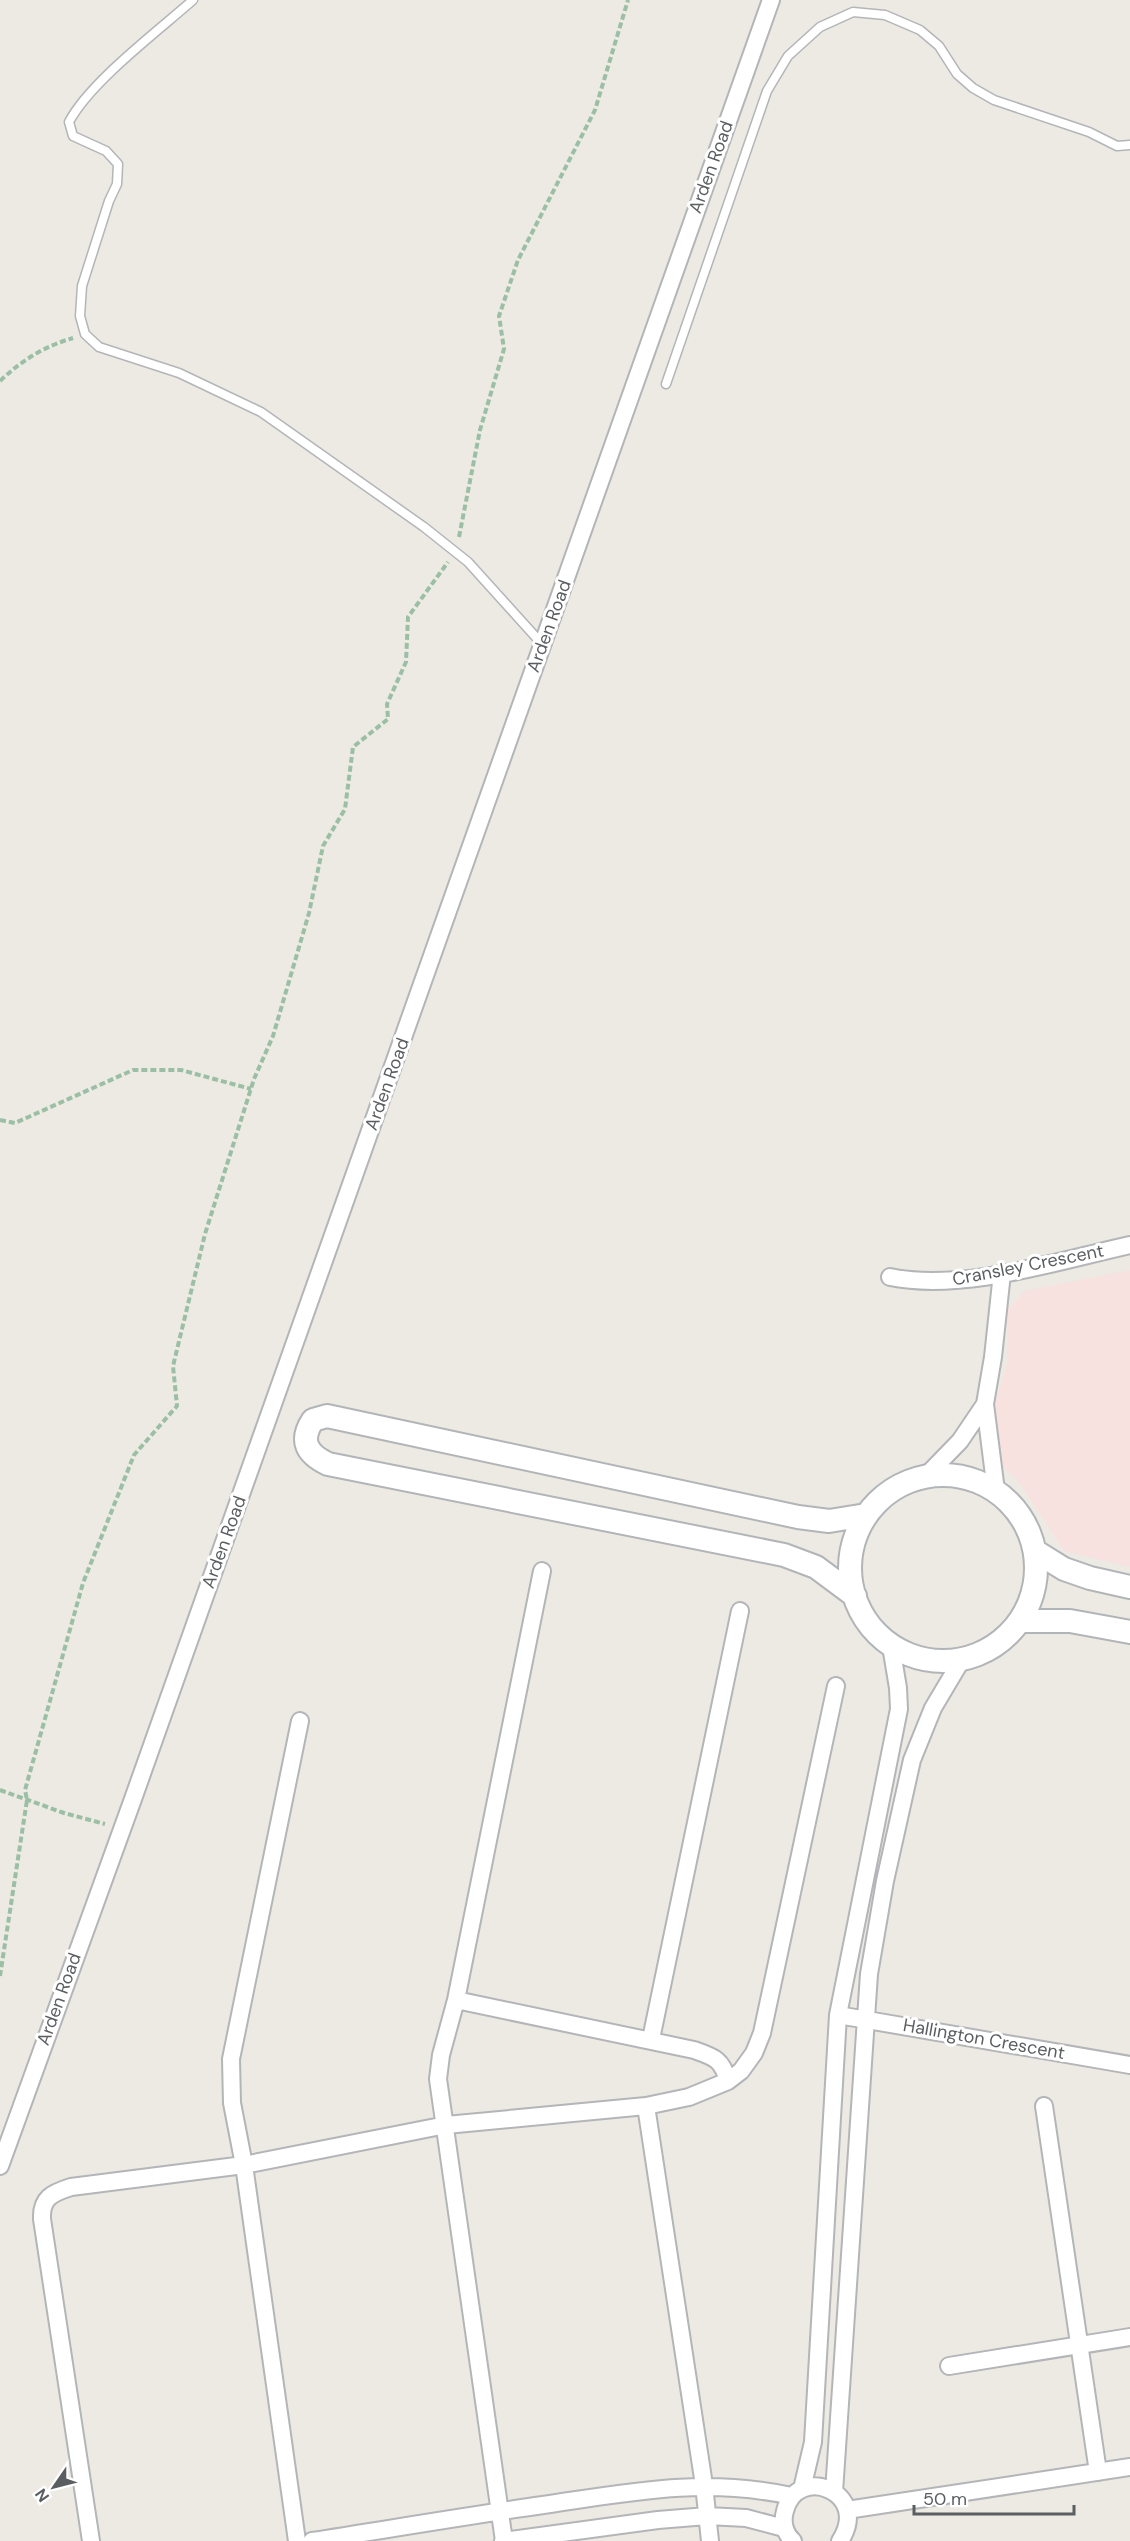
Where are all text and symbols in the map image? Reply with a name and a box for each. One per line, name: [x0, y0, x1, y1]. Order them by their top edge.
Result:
street label: Arden Road: [683, 117, 739, 217]
street label: Arden Road: [521, 576, 577, 676]
street label: Arden Road: [359, 1034, 415, 1134]
street label: Cransley Crescent: [950, 1239, 1106, 1291]
street label: Arden Road: [196, 1492, 252, 1592]
street label: Arden Road: [31, 1949, 87, 2049]
street label: Hallington Crescent: [901, 2013, 1067, 2065]
north arrow: [24, 2457, 84, 2517]
scale bar: [914, 2478, 1074, 2516]
text: N: [30, 2485, 54, 2506]
text: 50 m: [923, 2487, 967, 2511]

